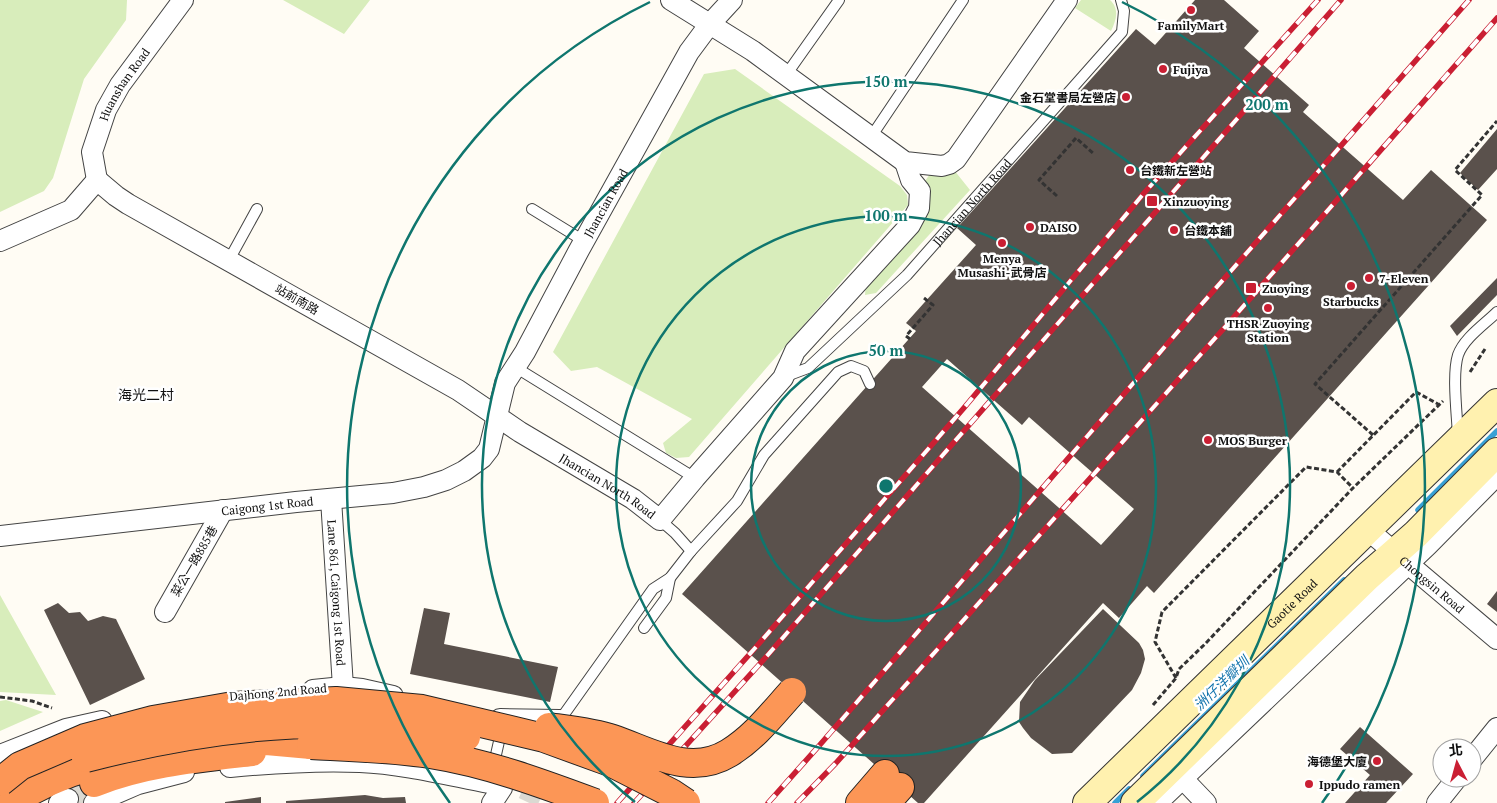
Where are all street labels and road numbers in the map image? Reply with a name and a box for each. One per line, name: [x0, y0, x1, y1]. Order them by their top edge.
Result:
street label: Huanshan Road: [95, 44, 153, 123]
street label: Jhancian North Road: [929, 155, 1014, 248]
street label: Jhancian Road: [580, 165, 631, 240]
street label: 站前南路: [272, 281, 322, 317]
street label: Jhancian North Road: [557, 450, 659, 522]
street label: Caigong 1st Road: [220, 493, 314, 518]
street label: Lane 861, Caigong 1st Road: [325, 519, 349, 667]
street label: 菜公一路885巷: [168, 523, 220, 599]
street label: Chongsin Road: [1397, 552, 1468, 616]
street label: Gaotie Road: [1263, 575, 1320, 631]
street label: Dajhong 2nd Road: [229, 680, 328, 704]

